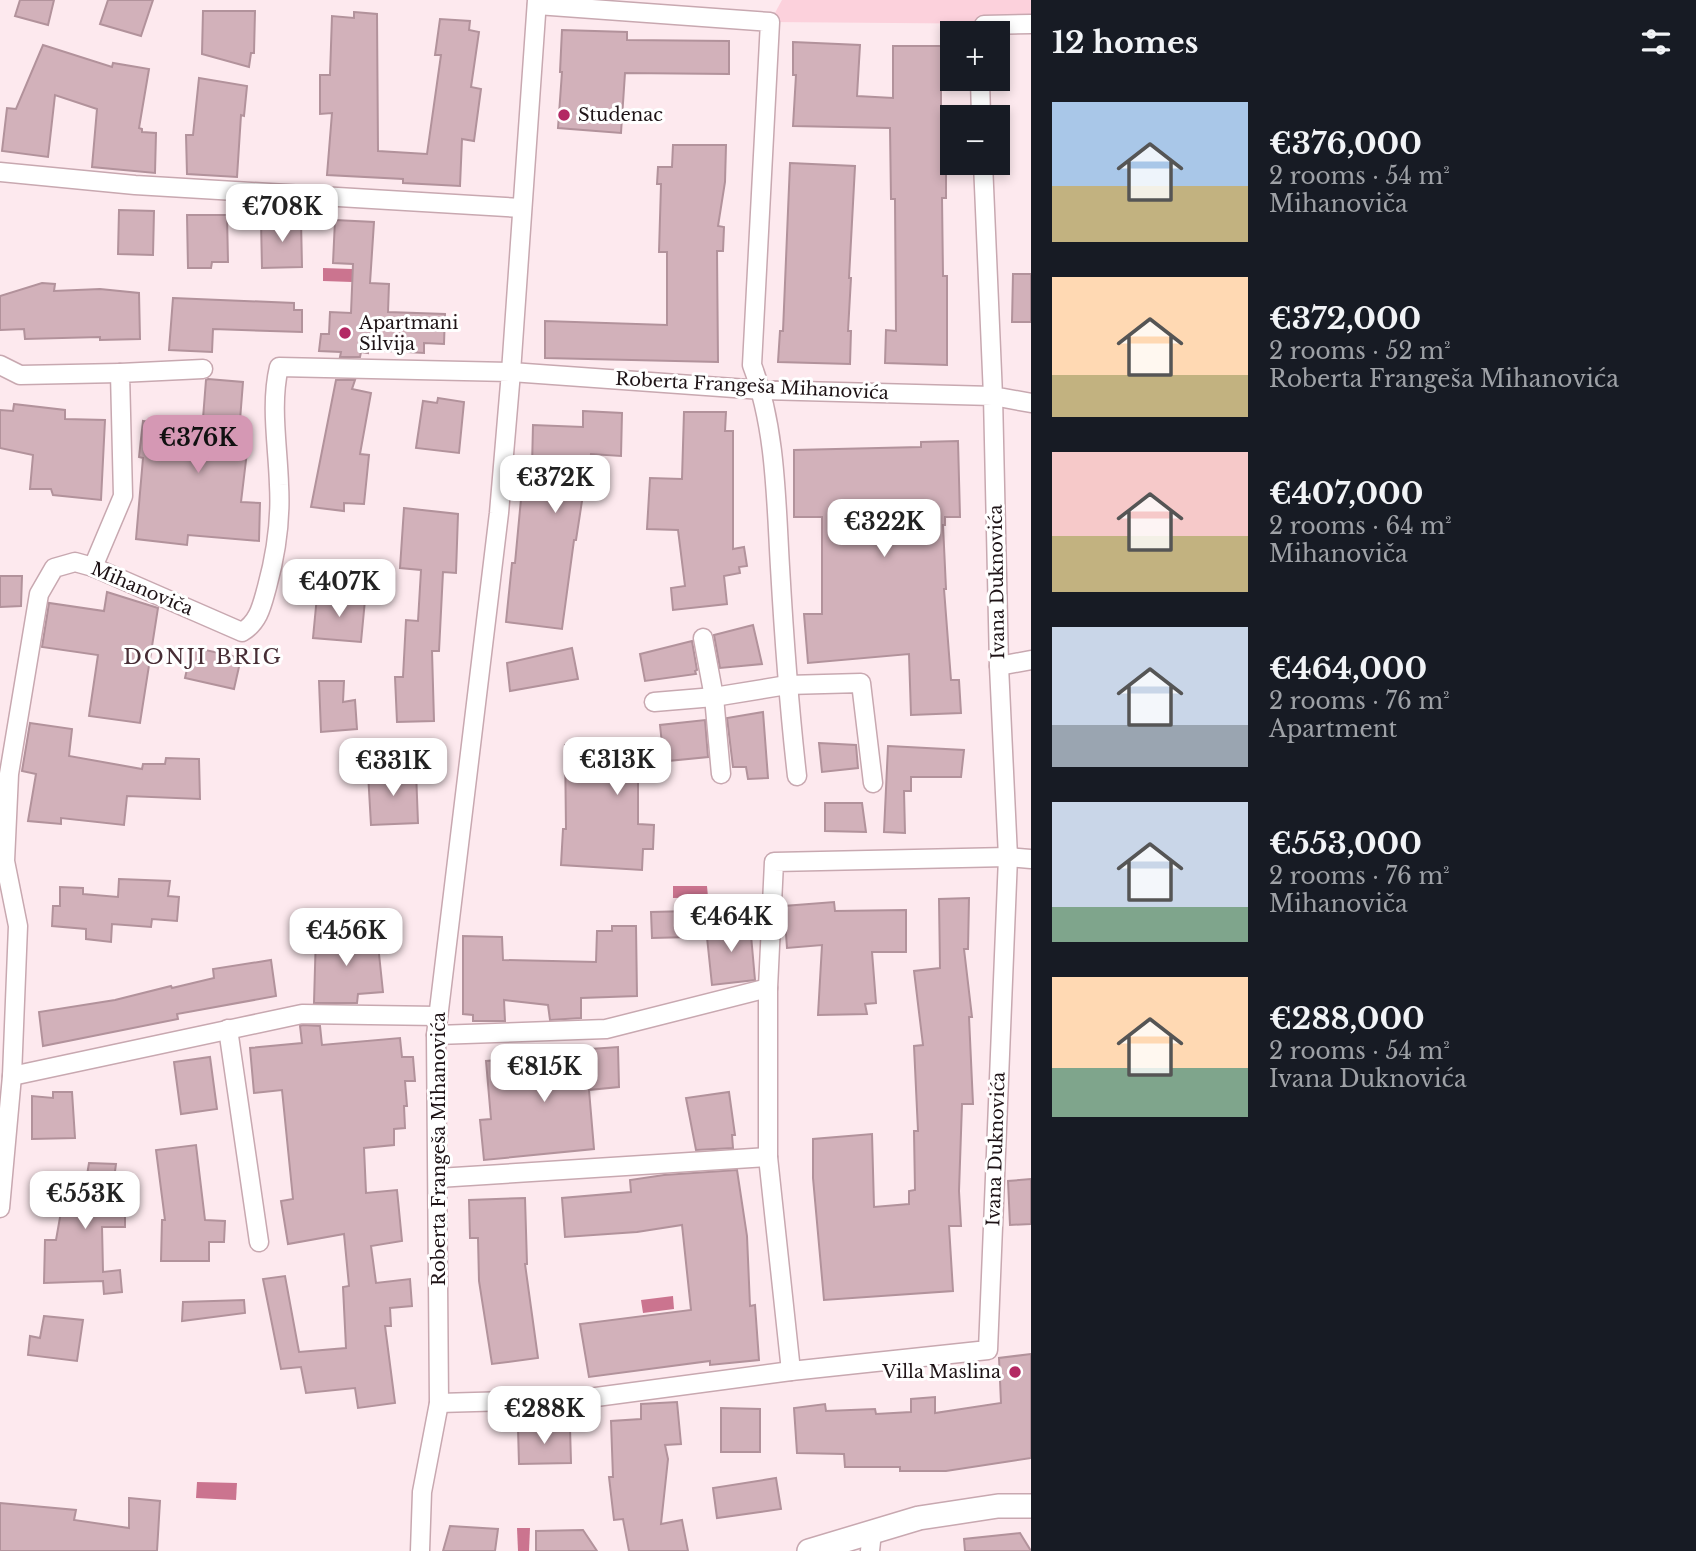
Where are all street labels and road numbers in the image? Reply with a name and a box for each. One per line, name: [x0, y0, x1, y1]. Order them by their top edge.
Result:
street label: Roberta Frangeša Mihanovića: [615, 368, 889, 404]
street label: Ivana Duknovića: [985, 504, 1009, 660]
street label: Mihanoviča: [88, 558, 196, 620]
street label: Roberta Frangeša Mihanovića: [428, 1012, 450, 1286]
street label: Ivana Duknovića: [982, 1071, 1010, 1227]

